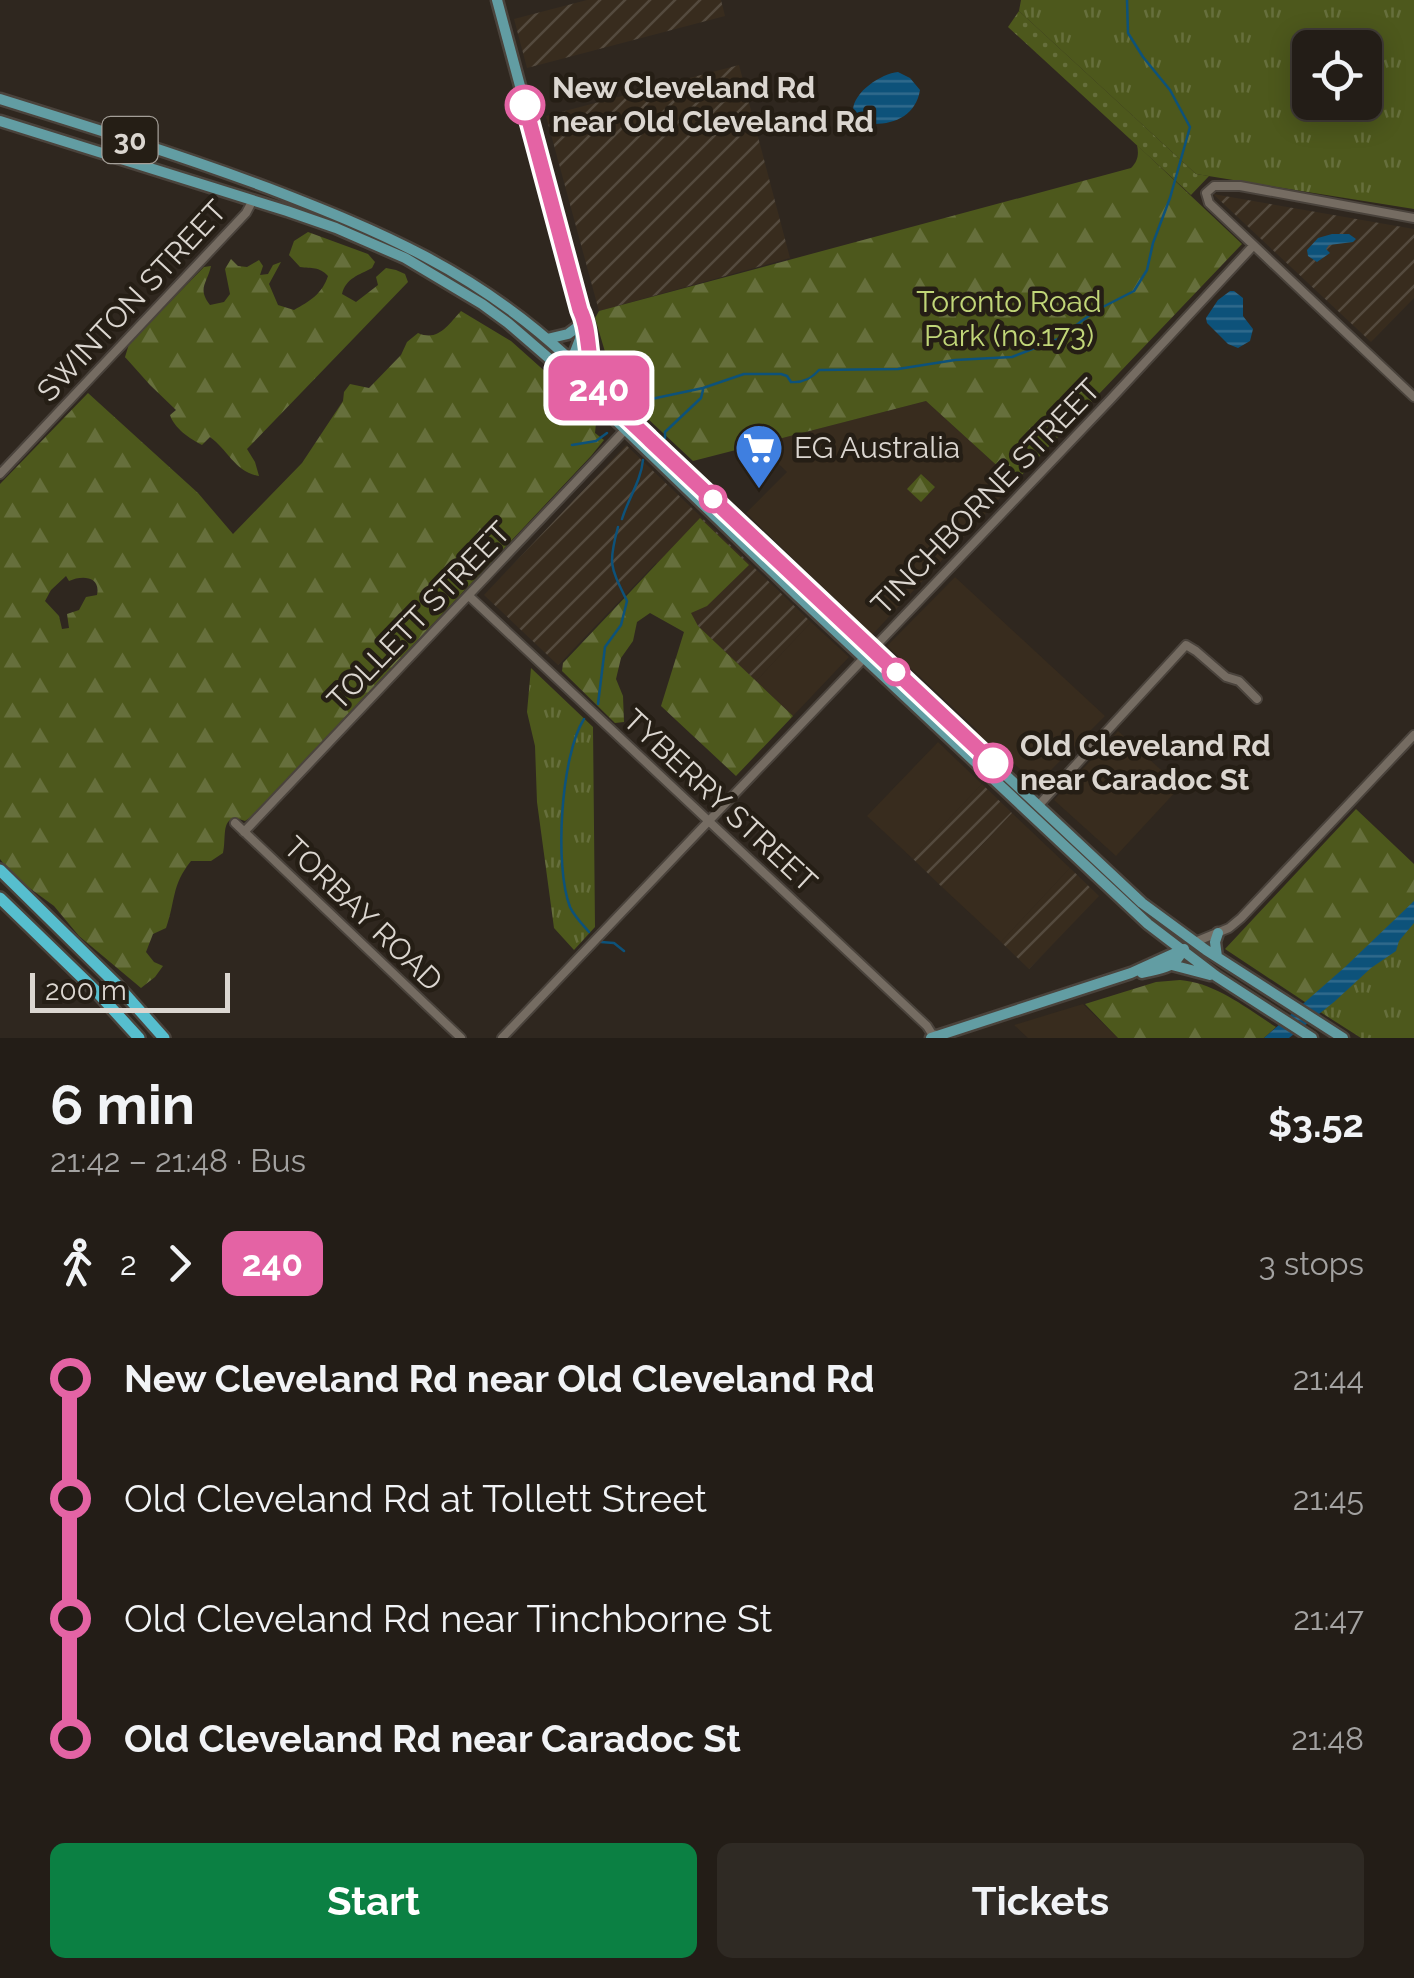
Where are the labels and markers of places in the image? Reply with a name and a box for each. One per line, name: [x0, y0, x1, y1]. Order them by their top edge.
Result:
place label: New Cleveland Rd near Old Cleveland Rd: [552, 70, 874, 139]
marker: New Cleveland Rd near Old Cleveland Rd: [506, 86, 544, 124]
supermarket icon: EG Australia: [733, 422, 785, 490]
place label: EG Australia: [794, 430, 960, 465]
unlabelled marker: [700, 486, 726, 512]
unlabelled marker: [883, 659, 909, 685]
place label: Old Cleveland Rd near Caradoc St: [1020, 728, 1270, 797]
marker: Old Cleveland Rd near Caradoc St: [974, 744, 1012, 782]

